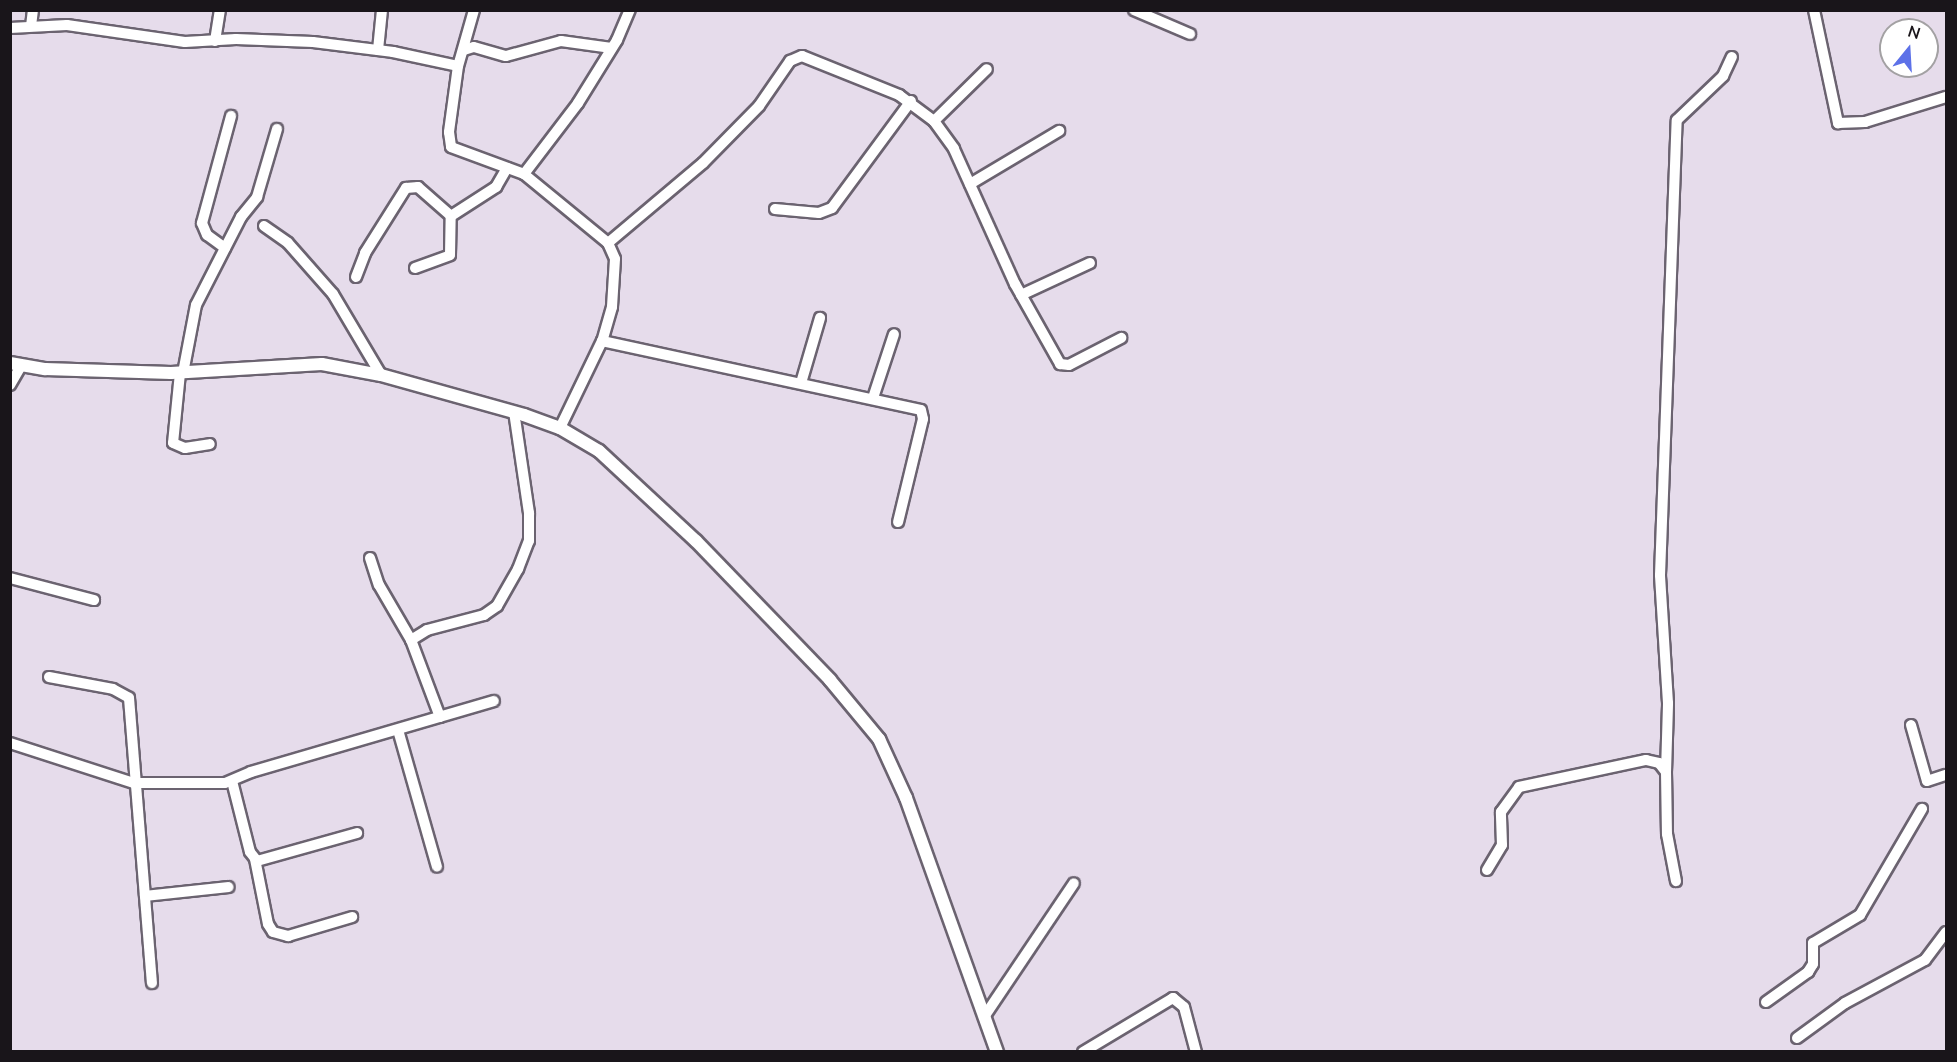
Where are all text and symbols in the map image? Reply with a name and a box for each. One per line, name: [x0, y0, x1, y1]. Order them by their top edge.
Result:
north arrow: [1879, 18, 1939, 78]
text: N: [1905, 20, 1923, 45]

